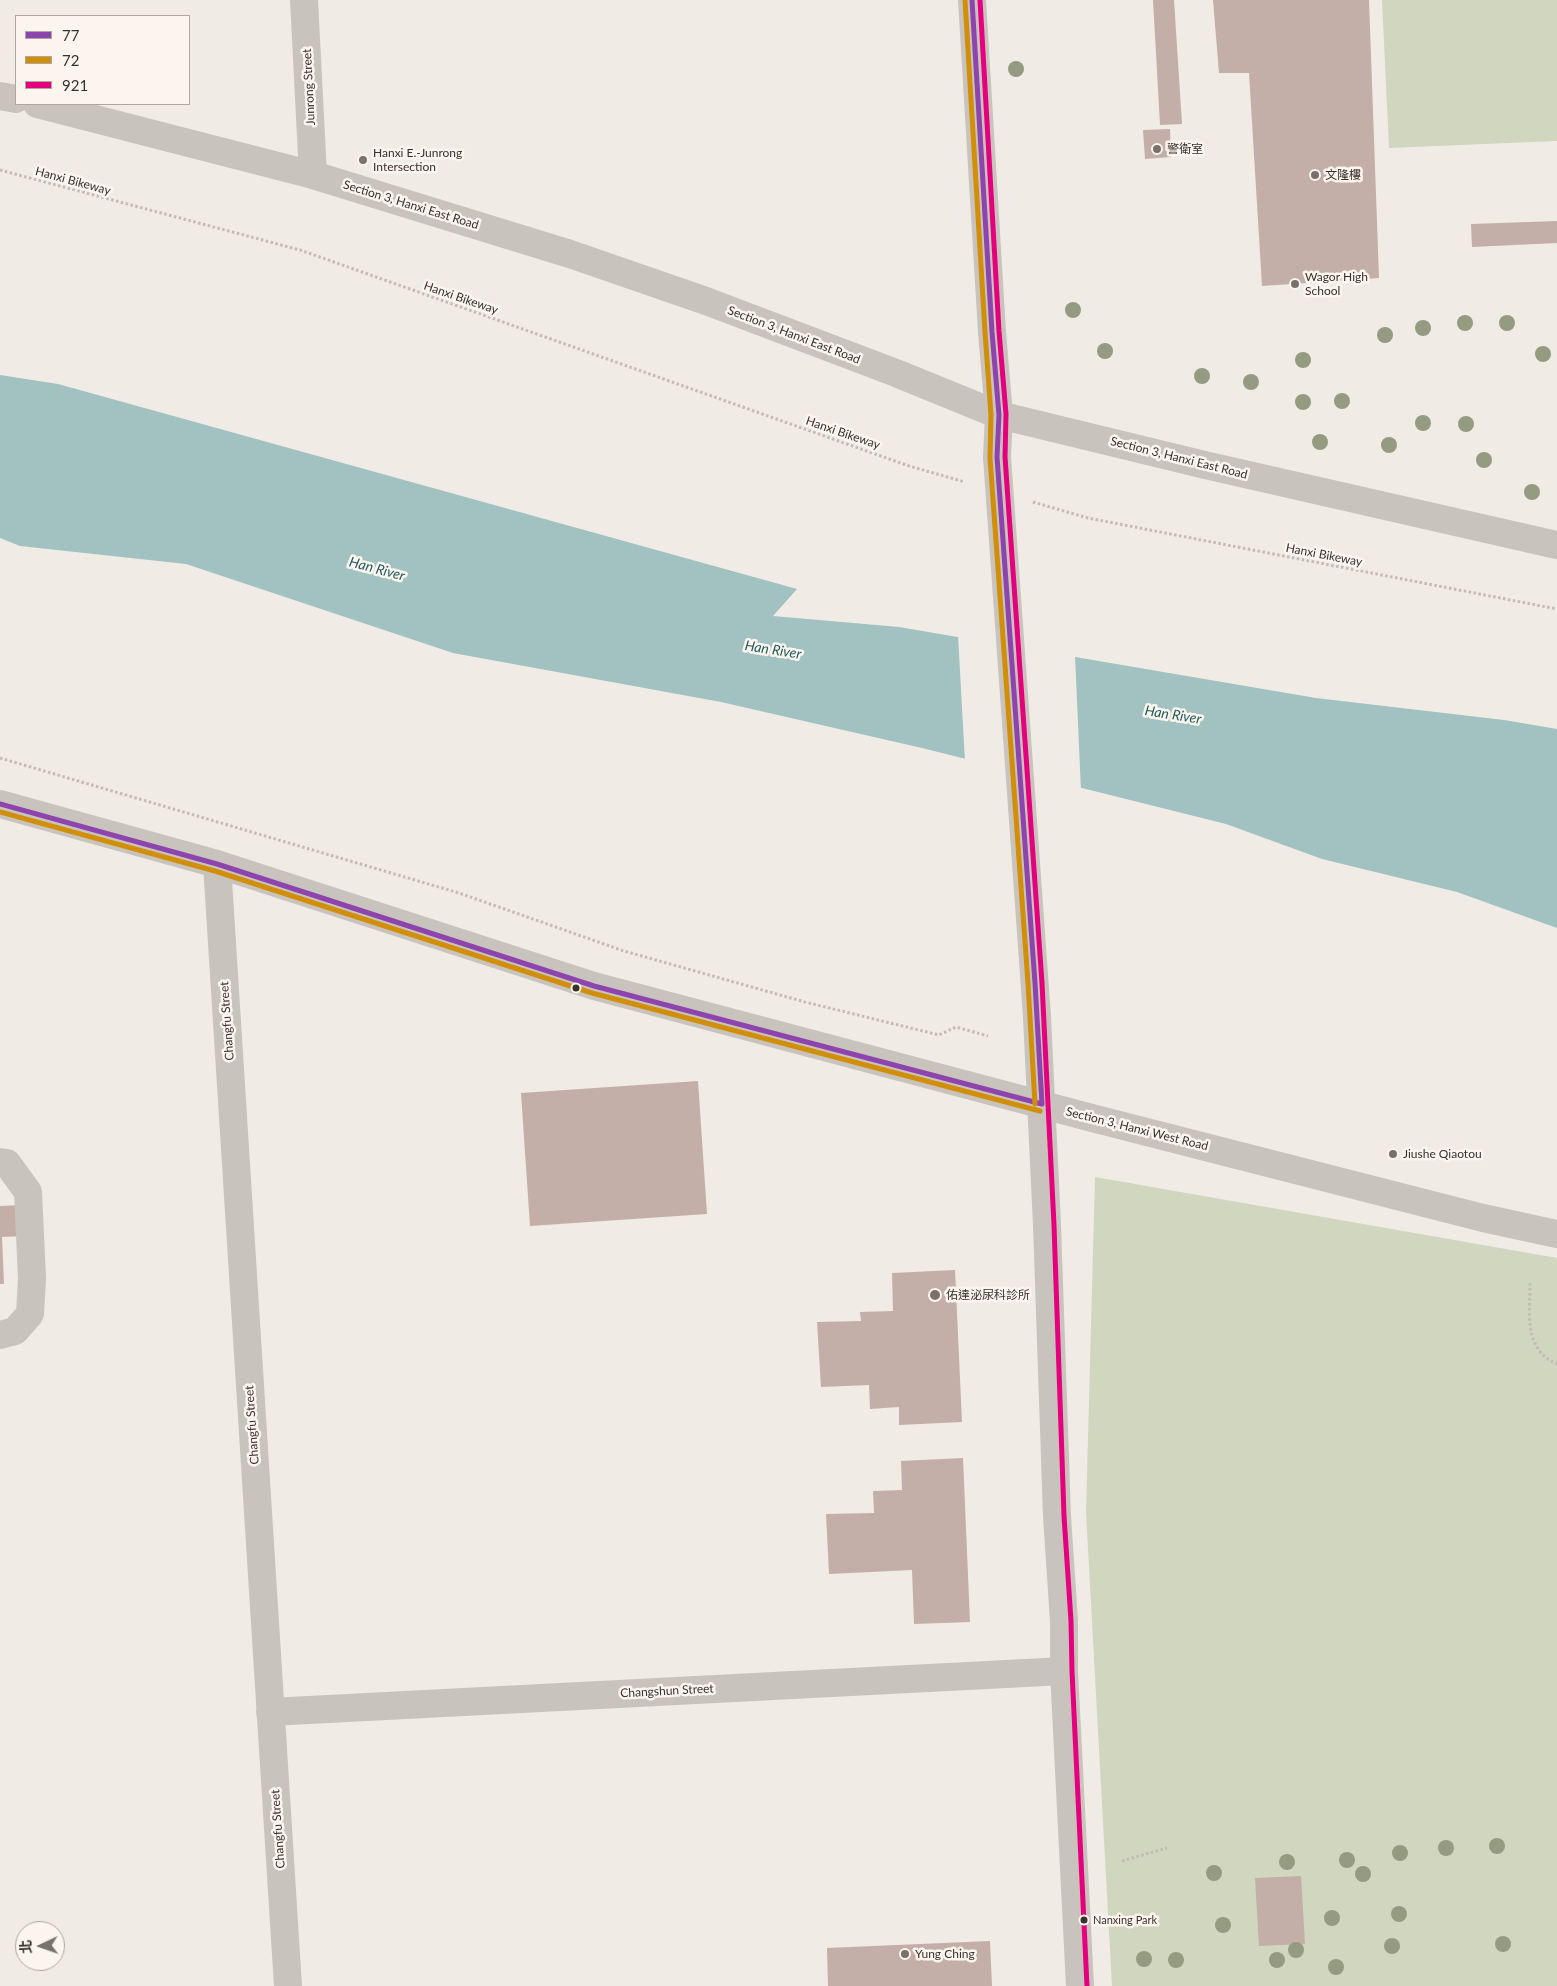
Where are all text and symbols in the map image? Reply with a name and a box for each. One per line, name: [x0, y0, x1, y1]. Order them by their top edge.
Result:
legend: [15, 15, 190, 105]
text: 77: [62, 26, 79, 44]
street label: Junrong Street: [300, 48, 318, 126]
text: 72: [62, 51, 79, 69]
text: 921: [62, 76, 88, 94]
place label: 警衛室: [1167, 142, 1203, 156]
marker: 警衛室: [1151, 143, 1163, 155]
place label: Hanxi E.-Junrong Intersection: [373, 146, 462, 174]
marker: Hanxi E.-Junrong Intersection: [357, 154, 369, 166]
street label: Hanxi Bikeway: [34, 164, 112, 198]
place label: 文隆樓: [1325, 168, 1361, 182]
marker: 文隆樓: [1309, 169, 1321, 181]
street label: Section 3, Hanxi East Road: [342, 178, 480, 232]
place label: Wagor High School: [1305, 270, 1368, 298]
marker: Wagor High School: [1289, 278, 1301, 290]
street label: Hanxi Bikeway: [422, 279, 500, 317]
street label: Section 3, Hanxi East Road: [726, 303, 862, 367]
street label: Hanxi Bikeway: [804, 414, 882, 452]
street label: Section 3, Hanxi East Road: [1109, 434, 1249, 482]
street label: Hanxi Bikeway: [1285, 541, 1363, 569]
water label: Han River: [347, 554, 407, 584]
water label: Han River: [744, 637, 802, 663]
water label: Han River: [1144, 702, 1202, 728]
street label: Changfu Street: [217, 981, 237, 1061]
unlabelled marker: [571, 983, 581, 993]
street label: Section 3, Hanxi West Road: [1064, 1104, 1210, 1154]
place label: Jiushe Qiaotou: [1403, 1147, 1482, 1161]
marker: Jiushe Qiaotou: [1387, 1148, 1399, 1160]
marker: 佑達泌尿科診所: [928, 1288, 942, 1302]
place label: 佑達泌尿科診所: [946, 1288, 1030, 1302]
street label: Changfu Street: [242, 1385, 262, 1465]
street label: Changshun Street: [620, 1681, 714, 1701]
street label: Changfu Street: [268, 1789, 288, 1869]
place label: Nanxing Park: [1093, 1913, 1157, 1927]
marker: Nanxing Park: [1079, 1915, 1089, 1925]
north arrow: [15, 1921, 65, 1971]
text: 北: [17, 1939, 34, 1954]
place label: Yung Ching: [915, 1947, 975, 1961]
marker: Yung Ching: [899, 1948, 911, 1960]

